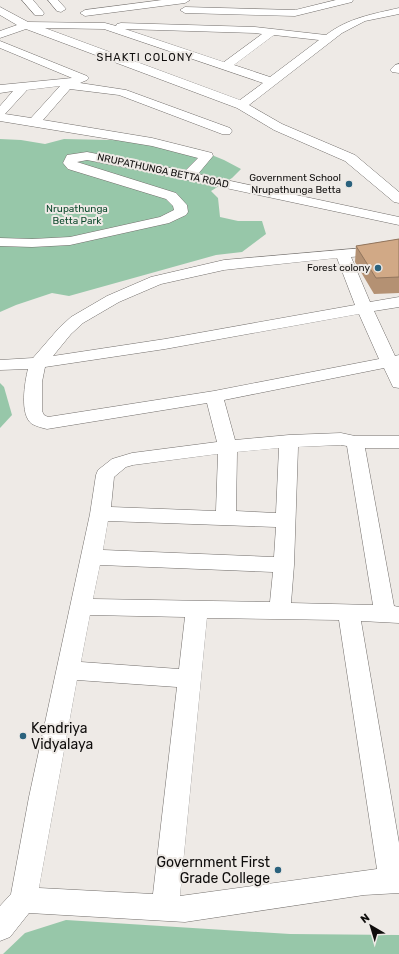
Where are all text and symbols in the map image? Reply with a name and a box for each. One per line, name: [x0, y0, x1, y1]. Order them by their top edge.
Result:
district label: SHAKTI COLONY: [97, 51, 193, 64]
street label: NRUPATHUNGA BETTA ROAD: [96, 151, 230, 191]
place label: Government School Nrupathunga Betta: [249, 172, 341, 196]
marker: Government School Nrupathunga Betta: [344, 179, 354, 189]
park label: Nrupathunga Betta Park: [46, 203, 108, 227]
place label: Forest colony: [307, 262, 370, 274]
marker: Forest colony: [373, 263, 383, 273]
place label: Kendriya Vidyalaya: [31, 720, 93, 753]
marker: Kendriya Vidyalaya: [18, 731, 28, 741]
place label: Government First Grade College: [156, 854, 271, 887]
marker: Government First Grade College: [273, 865, 283, 875]
north arrow: [351, 906, 391, 946]
text: N: [358, 911, 372, 926]

